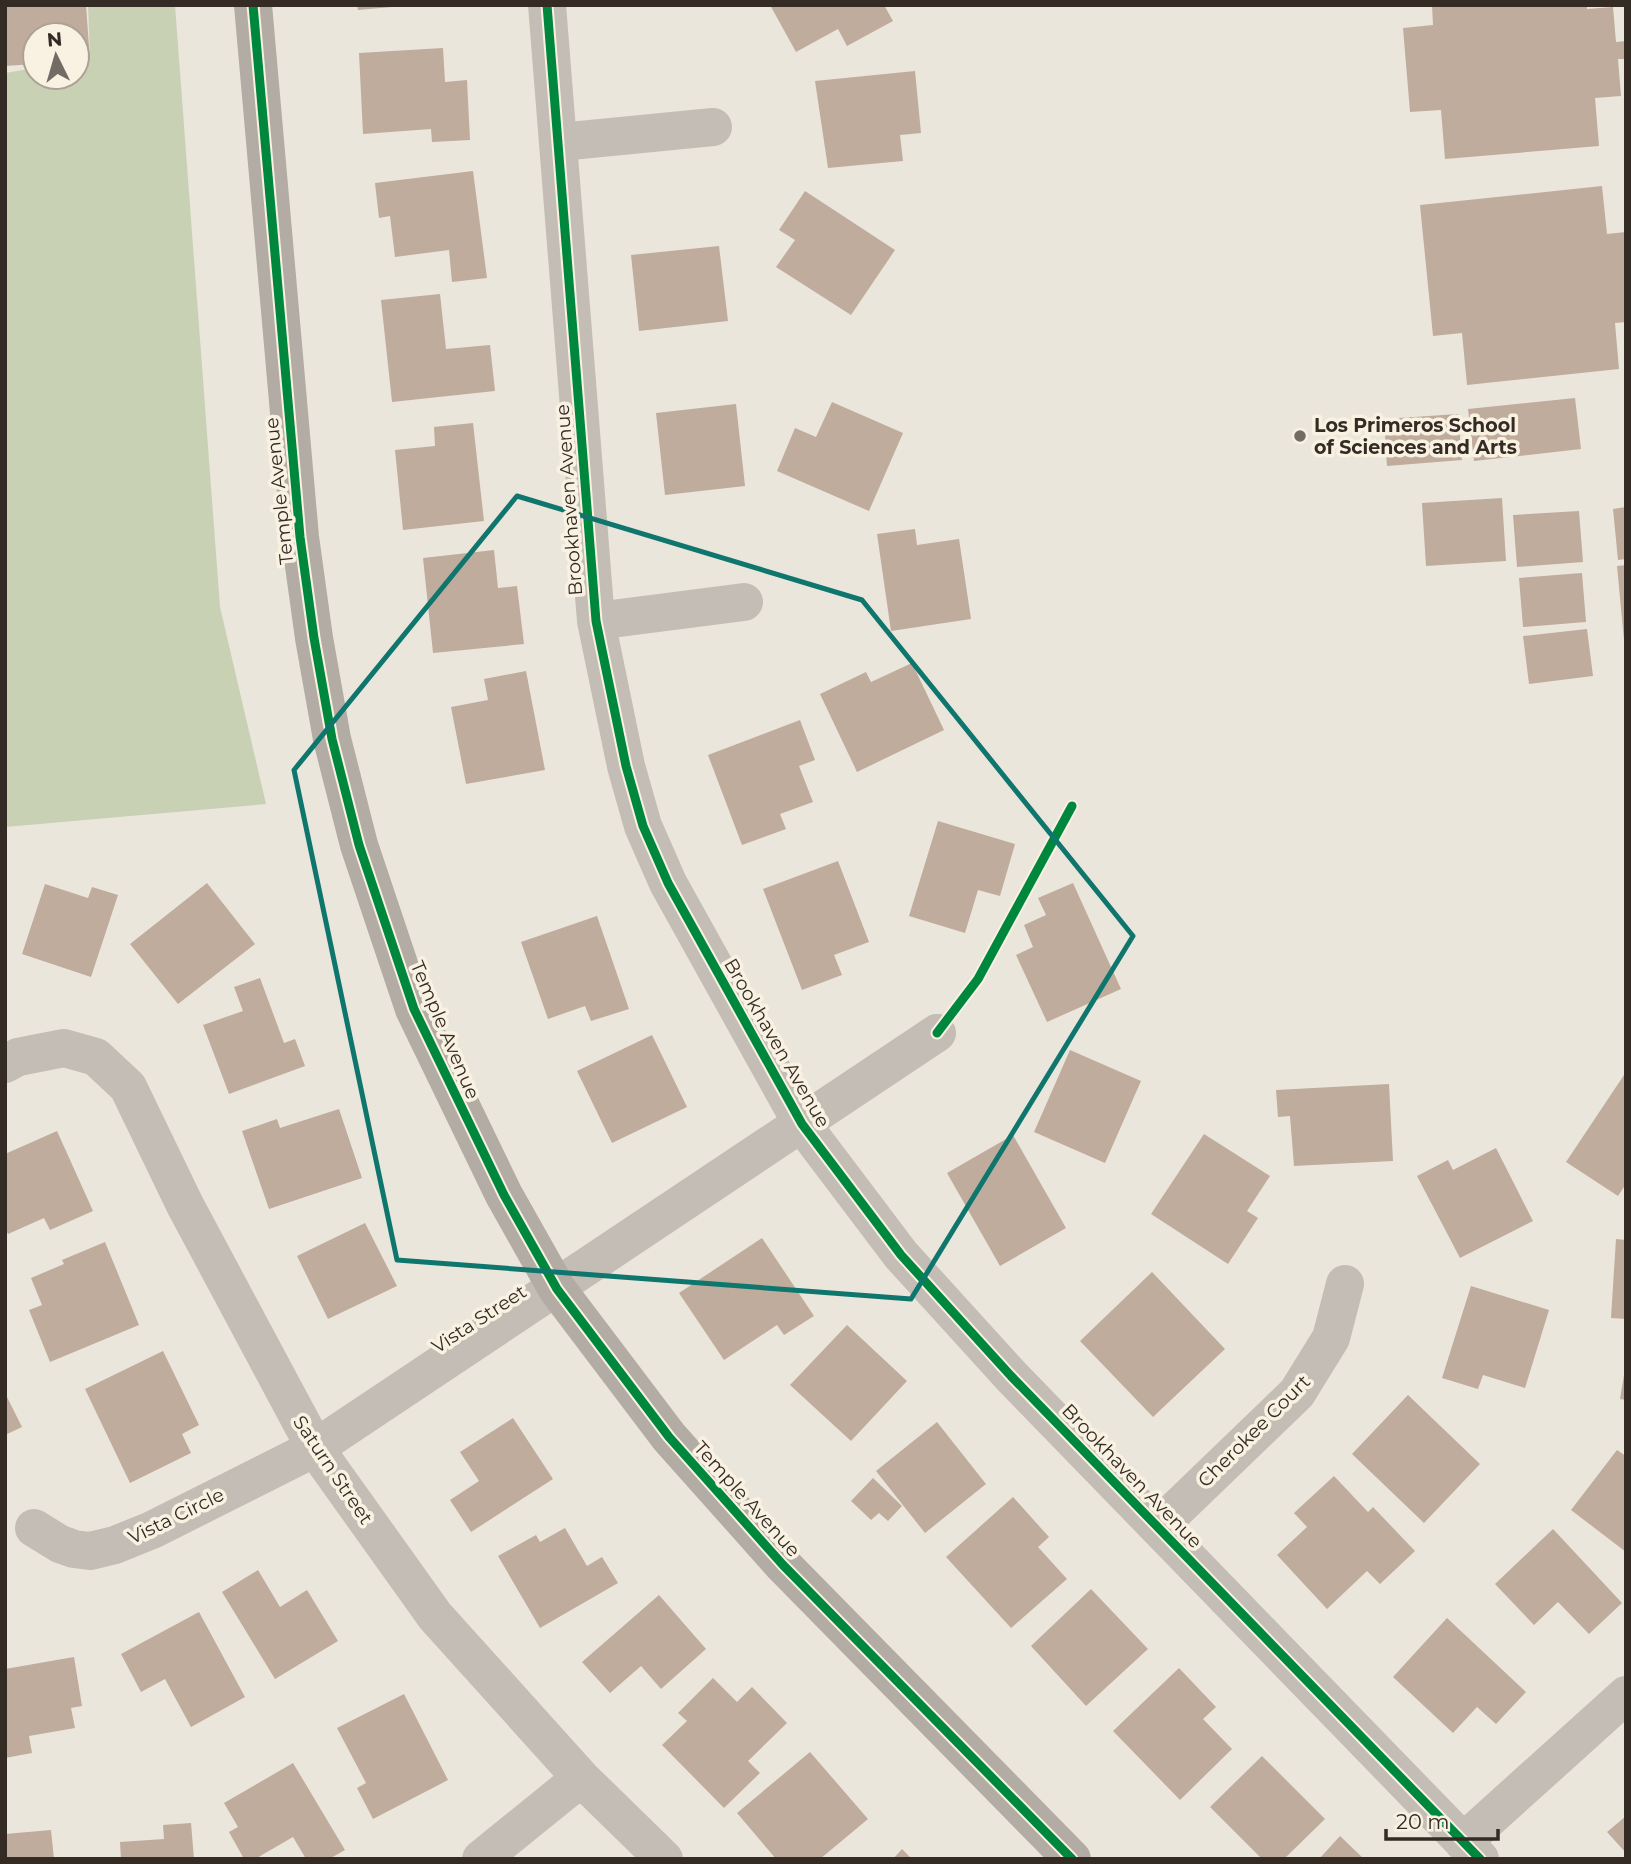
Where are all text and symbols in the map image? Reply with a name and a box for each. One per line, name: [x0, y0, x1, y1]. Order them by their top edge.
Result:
north arrow: [21, 21, 91, 91]
text: N: [46, 27, 63, 52]
street label: Brookhaven Avenue: [551, 404, 587, 596]
place label: Los Primeros School of Sciences and Arts: [1314, 414, 1517, 459]
street label: Temple Avenue: [260, 416, 298, 566]
marker: Los Primeros School of Sciences and Arts: [1292, 428, 1308, 444]
street label: Brookhaven Avenue: [719, 954, 835, 1132]
street label: Temple Avenue: [406, 958, 484, 1102]
street label: Vista Street: [427, 1280, 531, 1358]
street label: Cherokee Court: [1193, 1370, 1315, 1492]
street label: Brookhaven Avenue: [1057, 1399, 1207, 1553]
street label: Saturn Street: [288, 1411, 378, 1529]
street label: Temple Avenue: [689, 1436, 805, 1562]
street label: Vista Circle: [124, 1483, 228, 1549]
scale bar: [1386, 1798, 1498, 1842]
text: 20 m: [1396, 1809, 1450, 1834]

